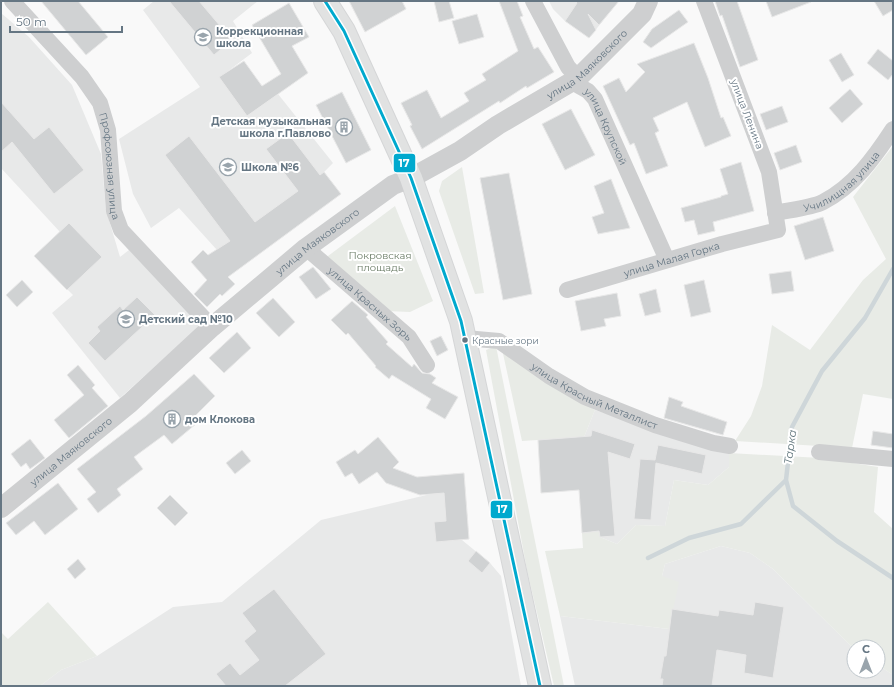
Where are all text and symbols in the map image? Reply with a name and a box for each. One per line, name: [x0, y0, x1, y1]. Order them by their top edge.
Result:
scale bar: [10, 8, 122, 34]
text: 50 m: [16, 14, 47, 29]
place label: Коррекционная школа: [216, 25, 303, 50]
street label: улица Маяковского: [543, 26, 630, 102]
school or university icon: Коррекционная школа: [193, 27, 213, 47]
street label: улица Ленина: [727, 76, 766, 151]
street label: улица Крупской: [581, 84, 630, 167]
street label: Профсоюзная улица: [97, 111, 123, 221]
place label: Детская музыкальная школа г.Павлово: [211, 115, 331, 140]
building icon: Детская музыкальная школа г.Павлово: [334, 117, 354, 137]
street label: Училищная улица: [802, 149, 882, 214]
line badge: 17: [393, 153, 416, 173]
text: 17: [398, 156, 410, 170]
school or university icon: Школа №6: [218, 157, 238, 177]
place label: Школа №6: [241, 161, 299, 174]
street label: улица Маяковского: [272, 205, 362, 278]
street label: улица Малая Горка: [621, 239, 721, 280]
park label: Покровская площадь: [349, 249, 411, 274]
street label: улица Красных Зорь: [325, 263, 415, 344]
school or university icon: Детский сад №10: [116, 309, 136, 329]
place label: Детский сад №10: [139, 313, 233, 326]
marker: Красные зори: [460, 335, 470, 345]
place label: Красные зори: [472, 335, 539, 346]
street label: улица Красный Металлист: [528, 359, 659, 432]
building icon: дом Клокова: [162, 409, 182, 429]
place label: дом Клокова: [185, 413, 255, 426]
street label: улица Маяковского: [26, 414, 114, 489]
water label: Тарка: [781, 428, 799, 465]
line badge: 17: [490, 500, 513, 519]
text: 17: [496, 502, 508, 516]
north arrow: [846, 639, 886, 679]
text: С: [862, 642, 870, 656]

